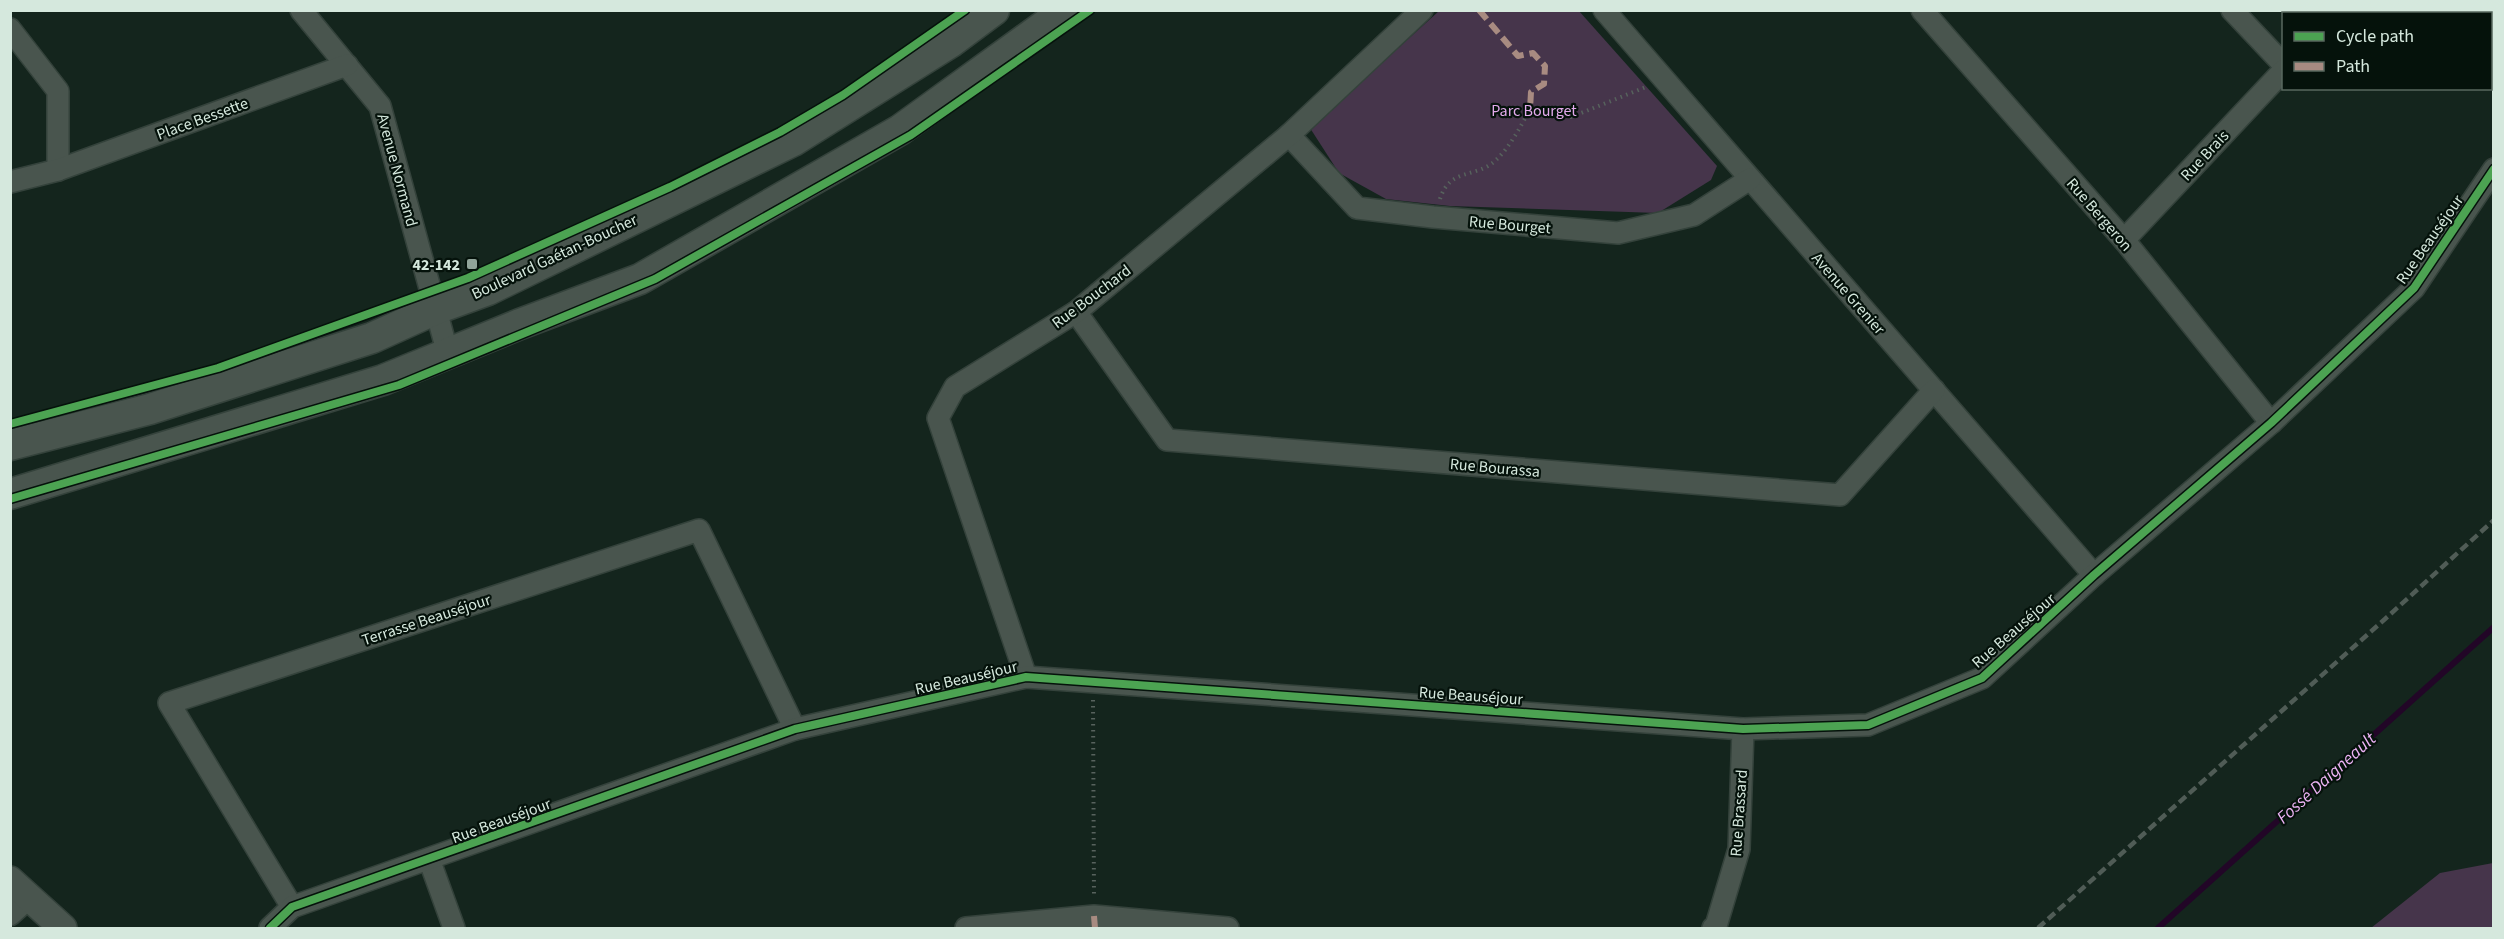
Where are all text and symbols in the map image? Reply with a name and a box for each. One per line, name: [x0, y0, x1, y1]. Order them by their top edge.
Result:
legend: [2282, 12, 2492, 90]
text: Cycle path: [2336, 24, 2414, 49]
text: Path: [2336, 54, 2370, 79]
street label: Place Bessette: [153, 92, 251, 146]
park label: Parc Bourget: [1491, 100, 1577, 122]
street label: Avenue Normand: [371, 111, 423, 229]
street label: Rue Brais: [2175, 125, 2234, 186]
street label: Rue Bergeron: [2061, 173, 2137, 256]
street label: Rue Beauséjour: [2391, 190, 2469, 289]
street label: Boulevard Gaétan-Boucher: [468, 209, 641, 305]
street label: Rue Bourget: [1468, 210, 1552, 240]
street label: Avenue Grenier: [1807, 248, 1890, 340]
place label: 42-142: [412, 254, 460, 276]
marker: 42-142: [465, 257, 479, 271]
street label: Rue Bouchard: [1047, 260, 1136, 334]
street label: Rue Bourassa: [1449, 453, 1541, 483]
street label: Rue Beauséjour: [1967, 588, 2061, 673]
street label: Terrasse Beauséjour: [359, 589, 494, 651]
street label: Rue Beauséjour: [913, 655, 1020, 700]
street label: Rue Beauséjour: [1418, 681, 1524, 711]
water label: Fossé Daigneault: [2271, 726, 2382, 830]
street label: Rue Brassard: [1725, 769, 1753, 857]
street label: Rue Beauséjour: [449, 793, 555, 849]

